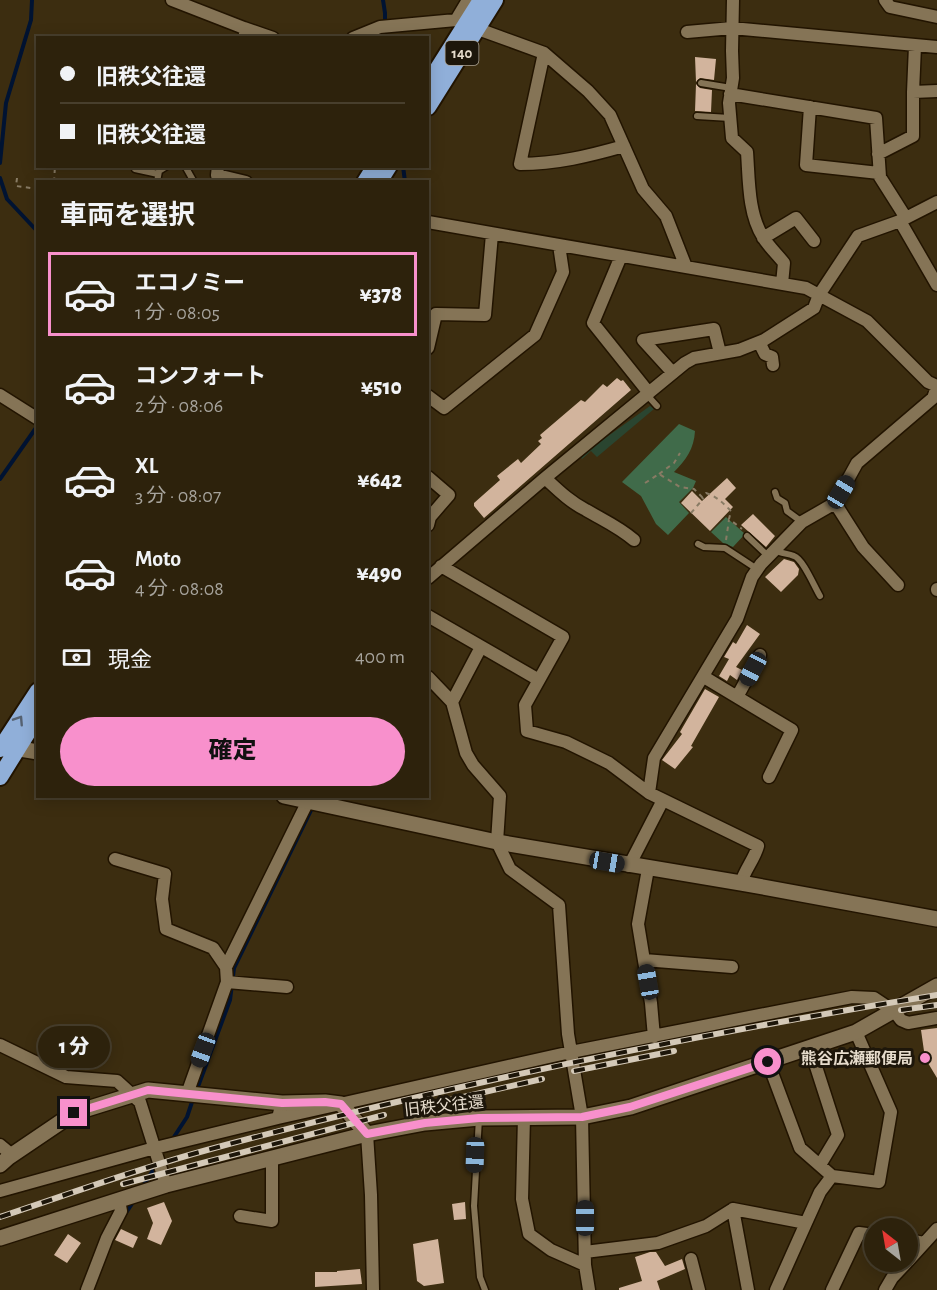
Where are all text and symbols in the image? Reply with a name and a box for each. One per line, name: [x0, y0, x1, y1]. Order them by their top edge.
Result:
road number: 140: [446, 41, 478, 65]
text: 旧秩父往還: [96, 66, 206, 88]
text: 旧秩父往還: [96, 124, 206, 146]
text: 車両を選択: [60, 202, 195, 229]
icon: car: [63, 267, 117, 321]
text: エコノミー: [135, 272, 245, 294]
text: ¥378: [360, 283, 402, 305]
text: 1 分 · 08:05: [135, 303, 220, 323]
icon: car: [63, 360, 117, 414]
text: コンフォート: [135, 365, 266, 387]
text: ¥510: [361, 376, 402, 398]
text: 2 分 · 08:06: [135, 396, 223, 416]
icon: car: [63, 453, 117, 507]
text: XL: [135, 455, 158, 477]
text: ¥642: [357, 469, 402, 491]
car: [824, 472, 858, 512]
text: 3 分 · 08:07: [135, 486, 221, 506]
icon: car: [63, 546, 117, 600]
text: Moto: [135, 548, 181, 570]
text: ¥490: [356, 562, 402, 584]
text: 4 分 · 08:08: [135, 579, 224, 599]
icon: cash: [60, 641, 93, 674]
text: 400 m: [355, 647, 405, 667]
text: 現金: [108, 649, 152, 671]
car: [737, 649, 769, 689]
one-way arrow: [11, 716, 23, 726]
button: 確定: [60, 717, 405, 786]
car: [588, 850, 626, 874]
car: [636, 963, 660, 1001]
callout: 1 分: [38, 1026, 110, 1068]
car: [188, 1030, 218, 1070]
text: 1 分: [59, 1037, 89, 1057]
route start: [754, 1048, 781, 1075]
place label: 熊谷広瀬郵便局: [801, 1049, 913, 1067]
marker: 熊谷広瀬郵便局: [918, 1051, 932, 1065]
street label: 旧秩父往還: [403, 1093, 485, 1118]
route end: [60, 1099, 87, 1126]
car: [465, 1137, 485, 1173]
car: [576, 1200, 594, 1236]
north arrow: [864, 1218, 918, 1272]
map controls: [864, 1218, 918, 1272]

